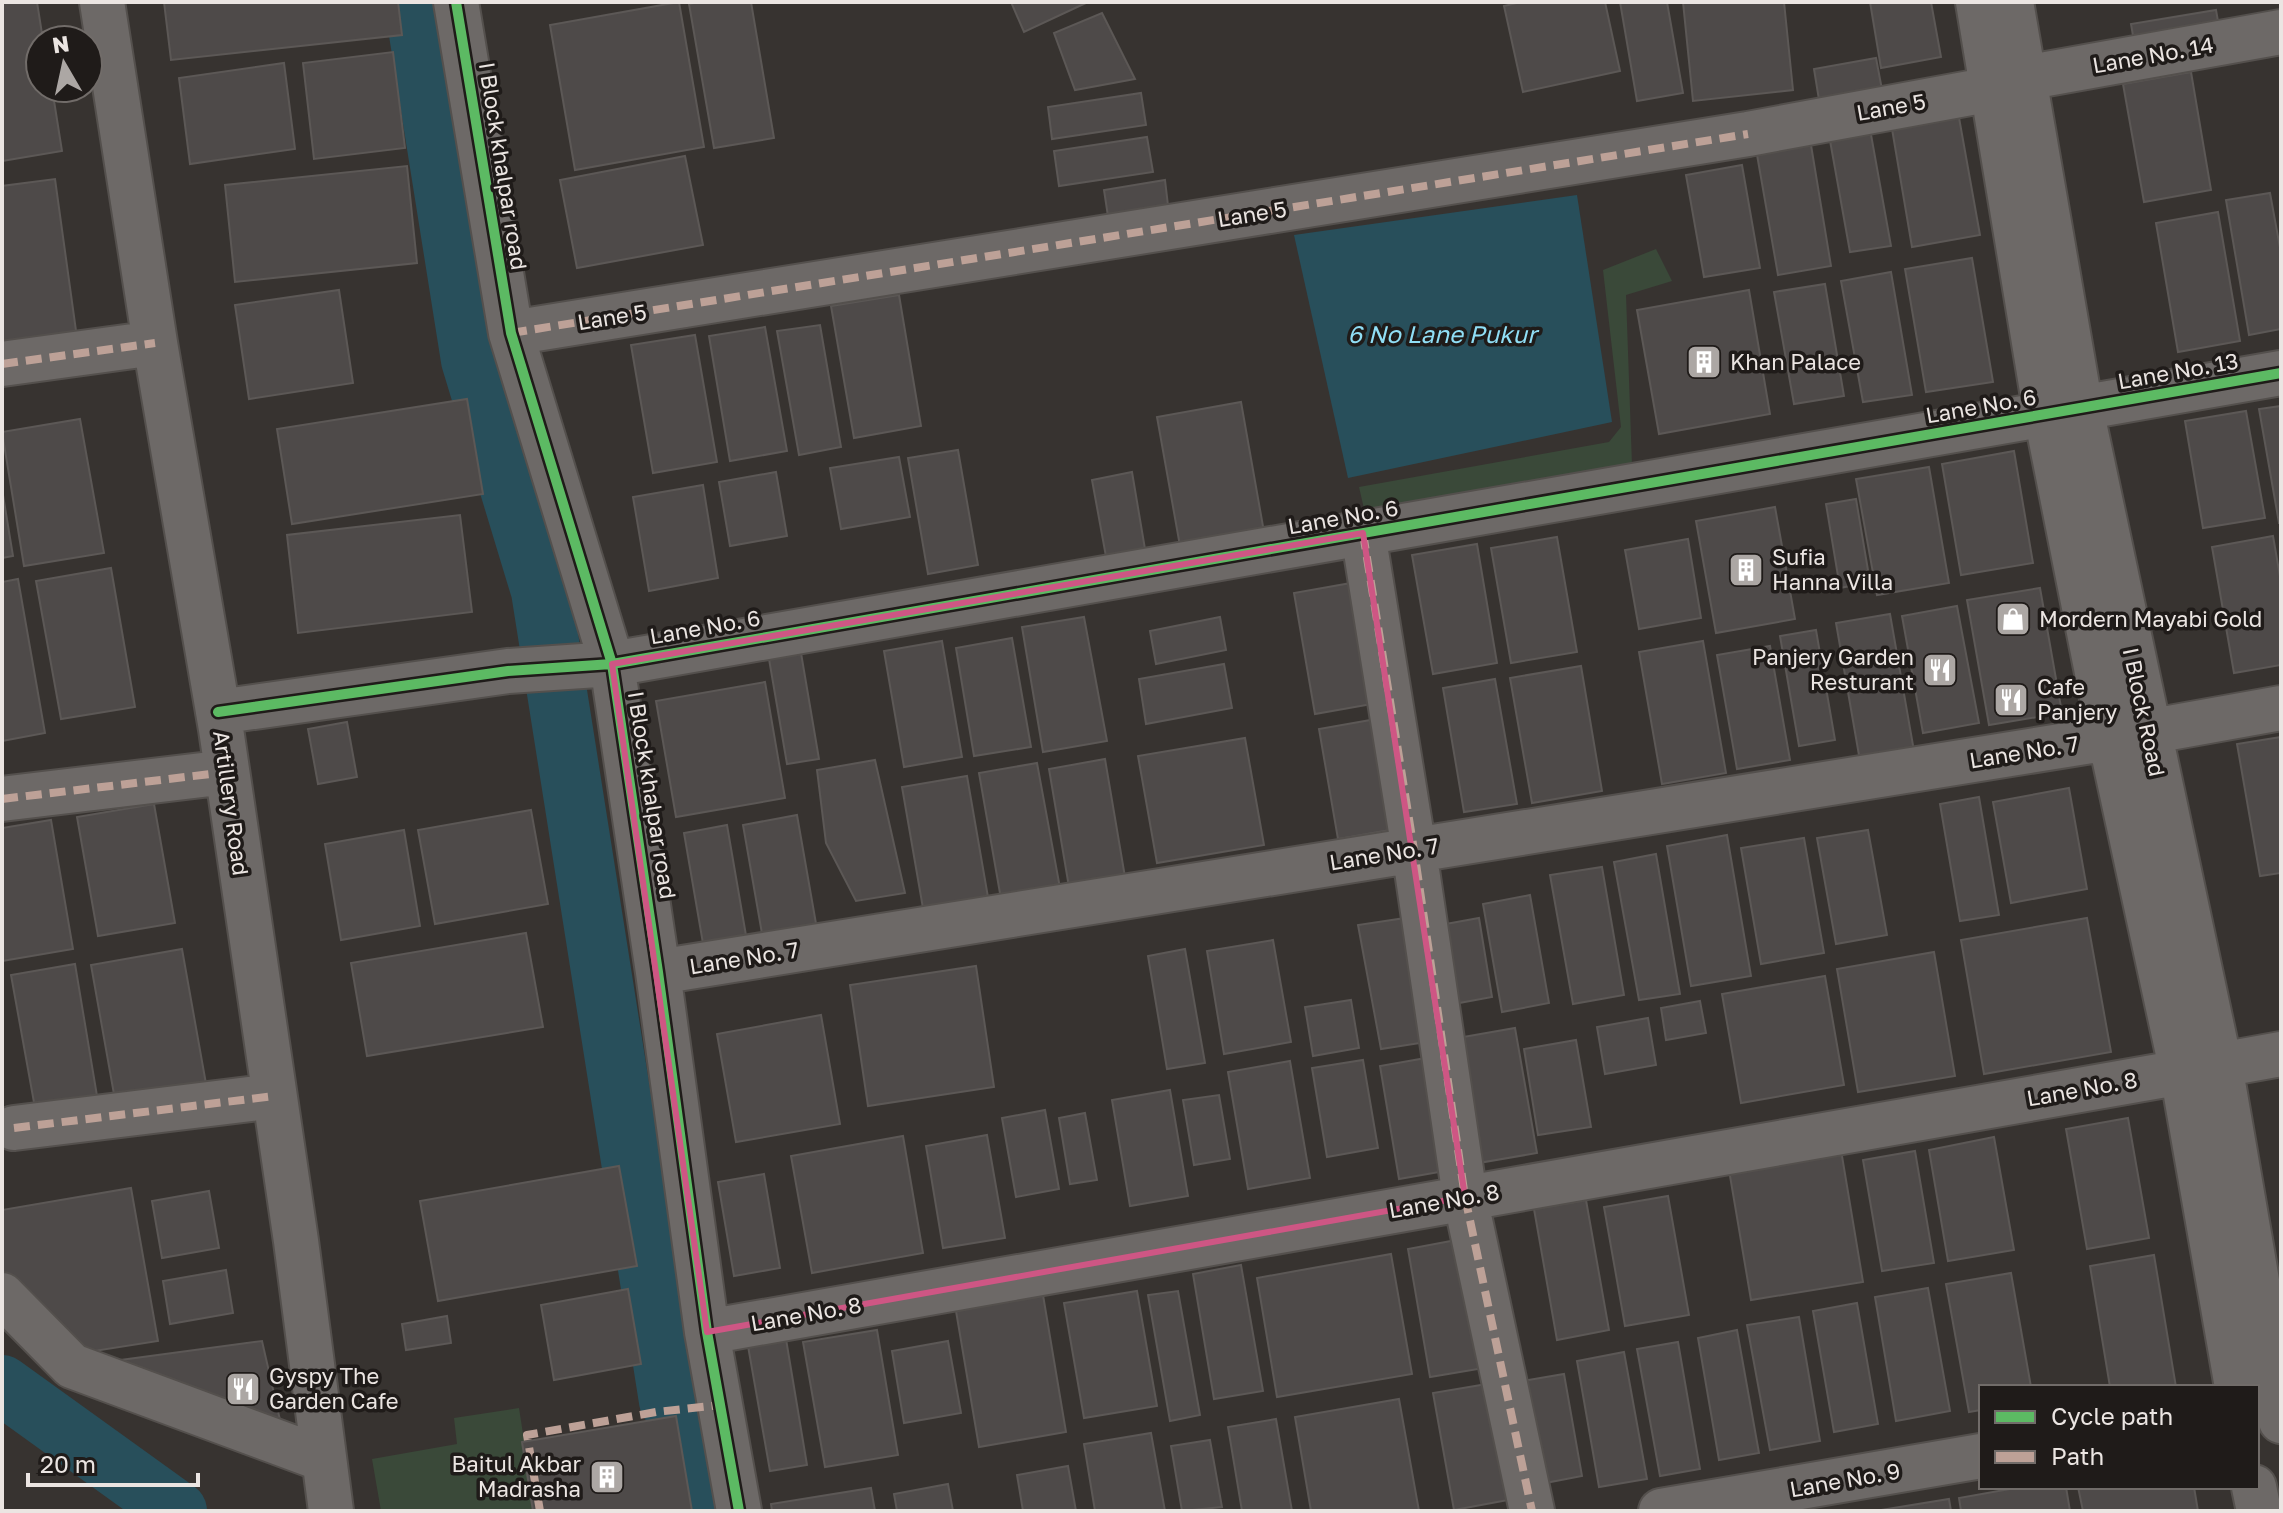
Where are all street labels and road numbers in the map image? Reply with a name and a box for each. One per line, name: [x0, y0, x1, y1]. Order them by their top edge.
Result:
street label: Lane No. 14: [2090, 31, 2216, 78]
street label: I Block khalpar road: [474, 60, 533, 272]
street label: Lane 5: [1854, 87, 1928, 126]
street label: Lane 5: [1215, 195, 1288, 232]
street label: Lane 5: [575, 298, 648, 335]
street label: Lane No. 13: [2115, 347, 2240, 394]
street label: Lane No. 6: [1923, 382, 2038, 429]
street label: Lane No. 6: [1285, 493, 1400, 540]
street label: Lane No. 6: [647, 603, 762, 650]
street label: I Block Road: [2118, 645, 2171, 779]
street label: I Block khalpar road: [623, 689, 682, 901]
street label: Artillery Road: [208, 729, 255, 877]
street label: Lane No. 7: [1967, 730, 2080, 773]
street label: Lane No. 7: [1327, 832, 1440, 875]
street label: Lane No. 7: [687, 936, 800, 979]
street label: Lane No. 8: [2024, 1065, 2139, 1112]
street label: Lane No. 8: [1386, 1177, 1501, 1224]
street label: Lane No. 8: [748, 1290, 863, 1337]
street label: Lane No. 9: [1787, 1456, 1902, 1503]

